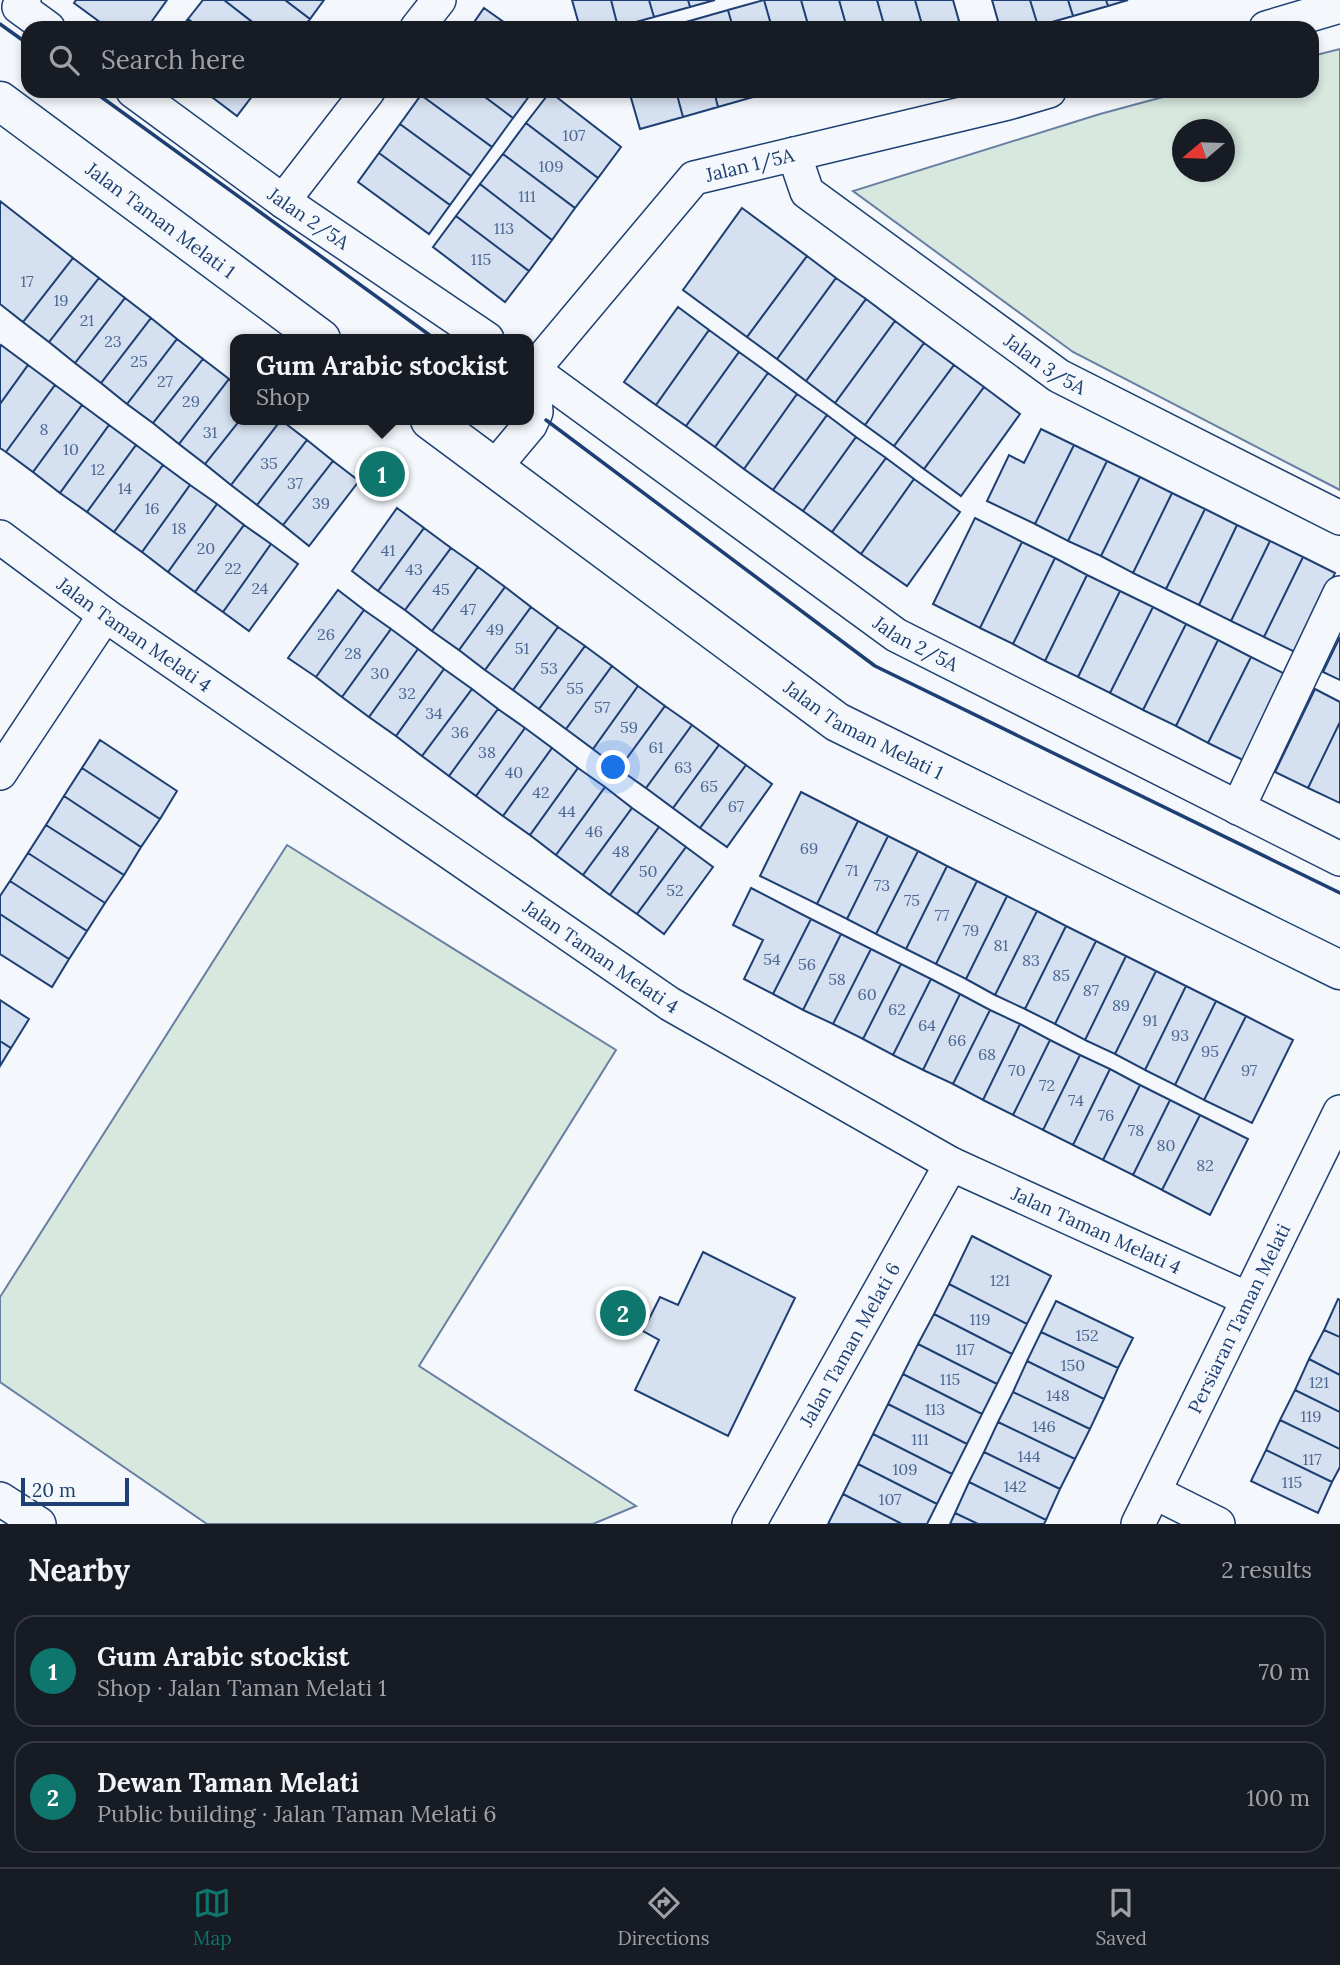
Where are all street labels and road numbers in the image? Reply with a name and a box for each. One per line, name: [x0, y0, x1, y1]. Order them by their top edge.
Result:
street label: Jalan 1/5A: [702, 142, 797, 187]
street label: Jalan Taman Melati 1: [80, 156, 240, 283]
street label: Jalan 2/5A: [262, 181, 355, 255]
street label: Jalan 3/5A: [999, 327, 1091, 400]
street label: Jalan Taman Melati 4: [52, 571, 216, 697]
street label: Jalan 2/5A: [868, 610, 963, 677]
street label: Jalan Taman Melati 1: [779, 674, 948, 785]
street label: Jalan Taman Melati 4: [518, 894, 683, 1018]
street label: Jalan Taman Melati 4: [1007, 1181, 1185, 1279]
street label: Persiaran Taman Melati: [1182, 1220, 1295, 1417]
street label: Jalan Taman Melati 6: [794, 1258, 905, 1431]

